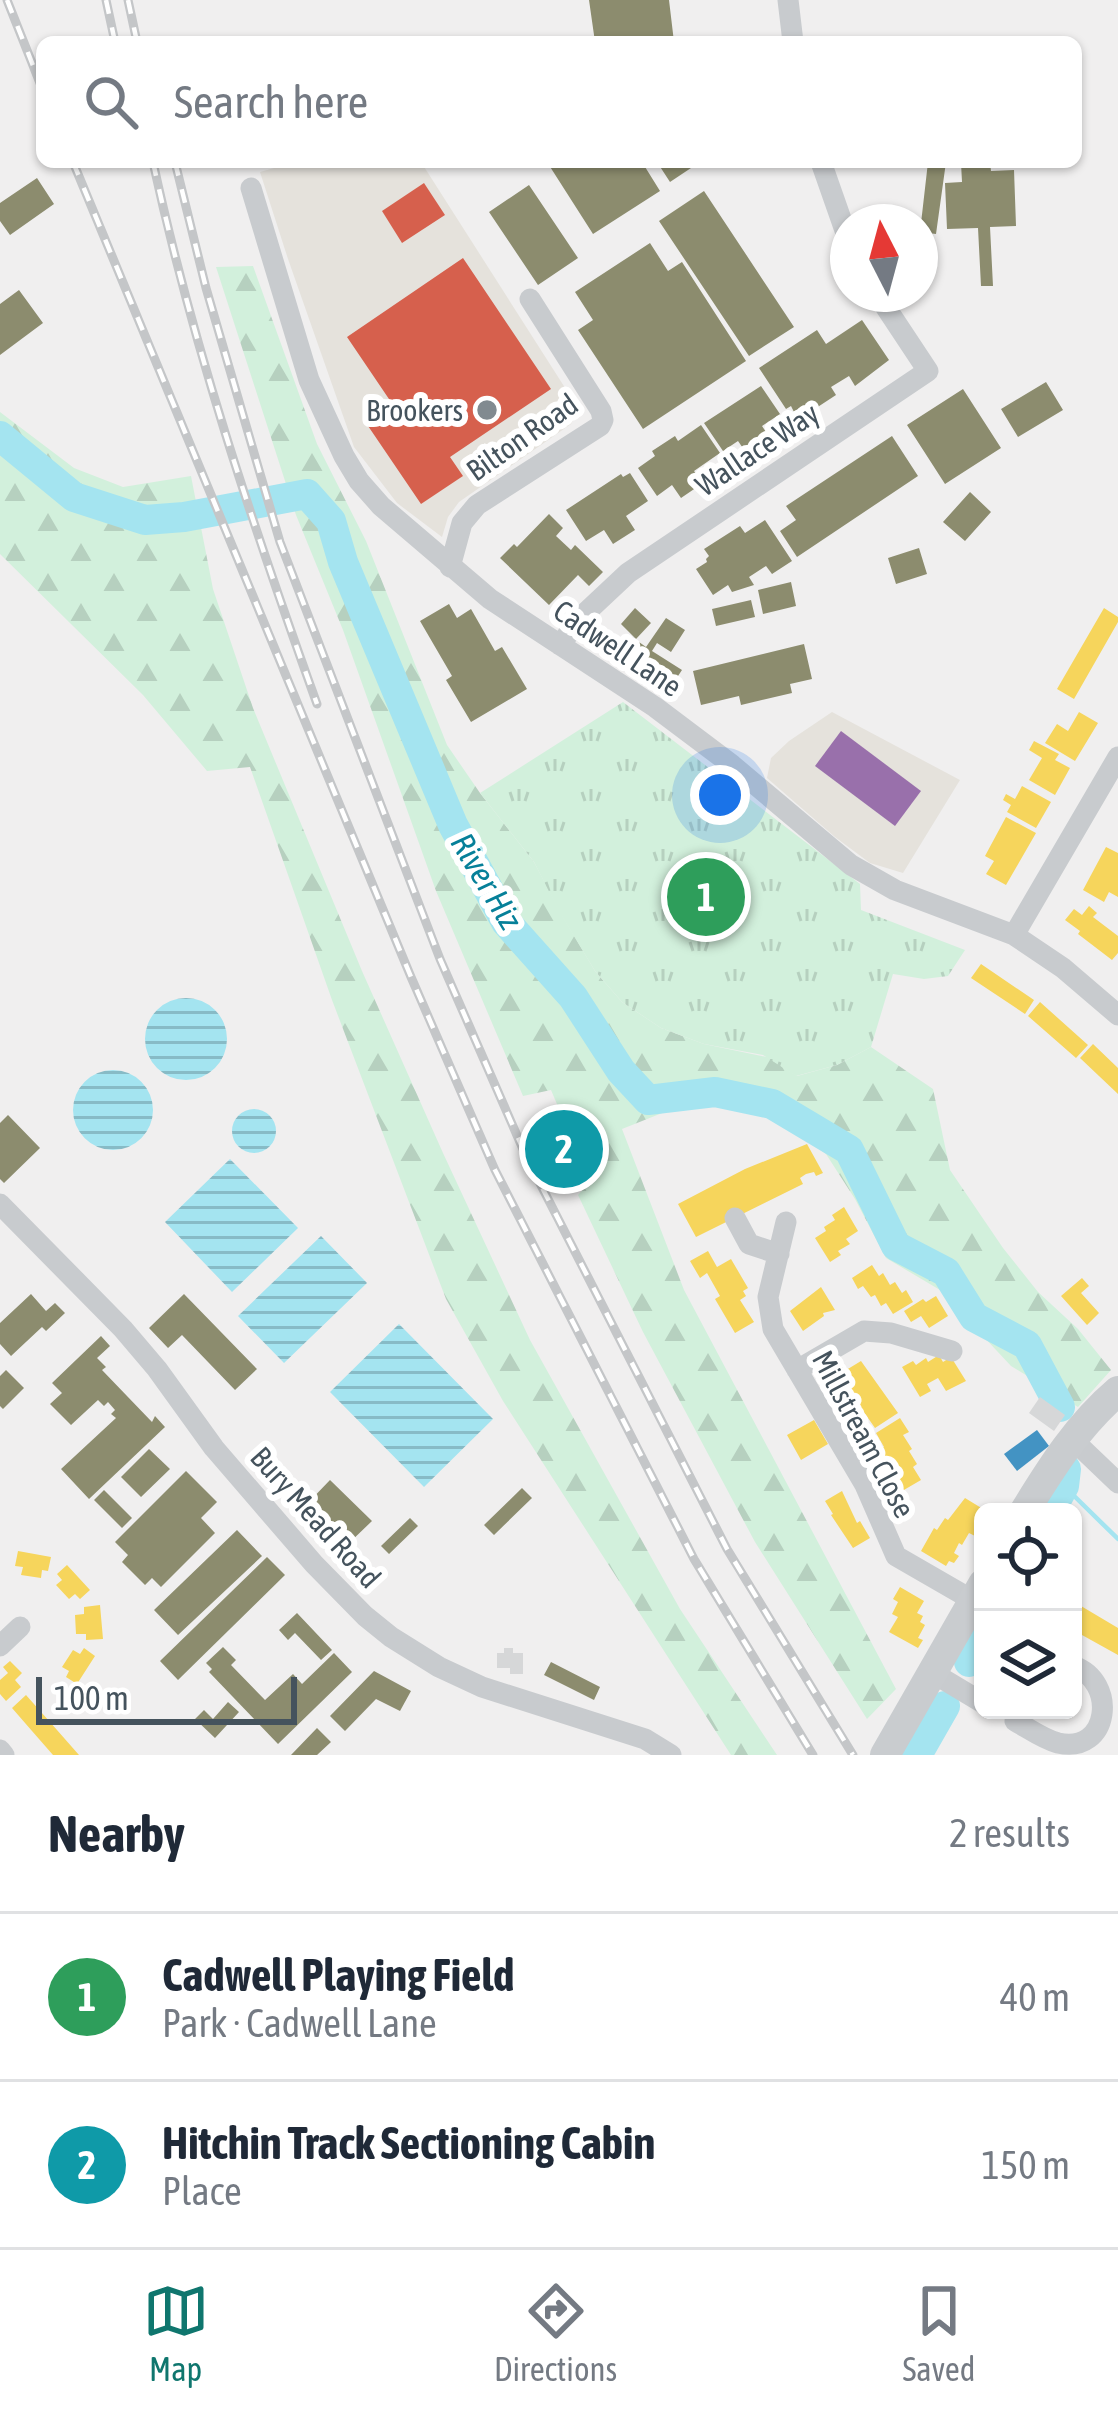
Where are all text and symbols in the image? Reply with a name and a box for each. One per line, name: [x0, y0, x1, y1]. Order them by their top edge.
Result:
search box: [36, 36, 1082, 168]
icon: search: [78, 69, 144, 135]
text: Search here: [174, 76, 368, 128]
north arrow: [830, 204, 938, 312]
street label: Bilton Road: [460, 387, 584, 487]
place label: Brookers: [366, 393, 463, 427]
street label: Wallace Way: [689, 396, 825, 502]
marker: Brookers: [474, 397, 500, 423]
street label: Cadwell Lane: [548, 593, 688, 703]
your location: [690, 765, 750, 825]
water label: River Hiz: [444, 826, 531, 937]
pin: 1: [667, 852, 745, 942]
pin: 2: [525, 1104, 603, 1194]
street label: Millstream Close: [806, 1345, 922, 1523]
street label: Bury Mead Road: [244, 1440, 388, 1594]
map controls: [974, 1503, 1082, 1719]
button: locate: [974, 1503, 1082, 1611]
button: layers: [974, 1611, 1082, 1719]
scale bar: [36, 1671, 297, 1724]
text: 100 m: [54, 1679, 129, 1717]
text: Nearby: [48, 1804, 185, 1863]
text: 2 results: [949, 1811, 1070, 1855]
text: Cadwell Playing Field: [162, 1949, 514, 2001]
text: 1: [78, 1975, 96, 2019]
text: 40 m: [1000, 1975, 1070, 2019]
text: Park · Cadwell Lane: [162, 2001, 437, 2045]
text: Hitchin Track Sectioning Cabin: [162, 2117, 655, 2169]
text: 2: [78, 2143, 96, 2187]
text: 150 m: [982, 2143, 1070, 2187]
text: Place: [162, 2169, 242, 2213]
tab: Map: [143, 2278, 209, 2388]
tab: Directions: [494, 2278, 617, 2388]
tab: Saved: [902, 2278, 975, 2388]

